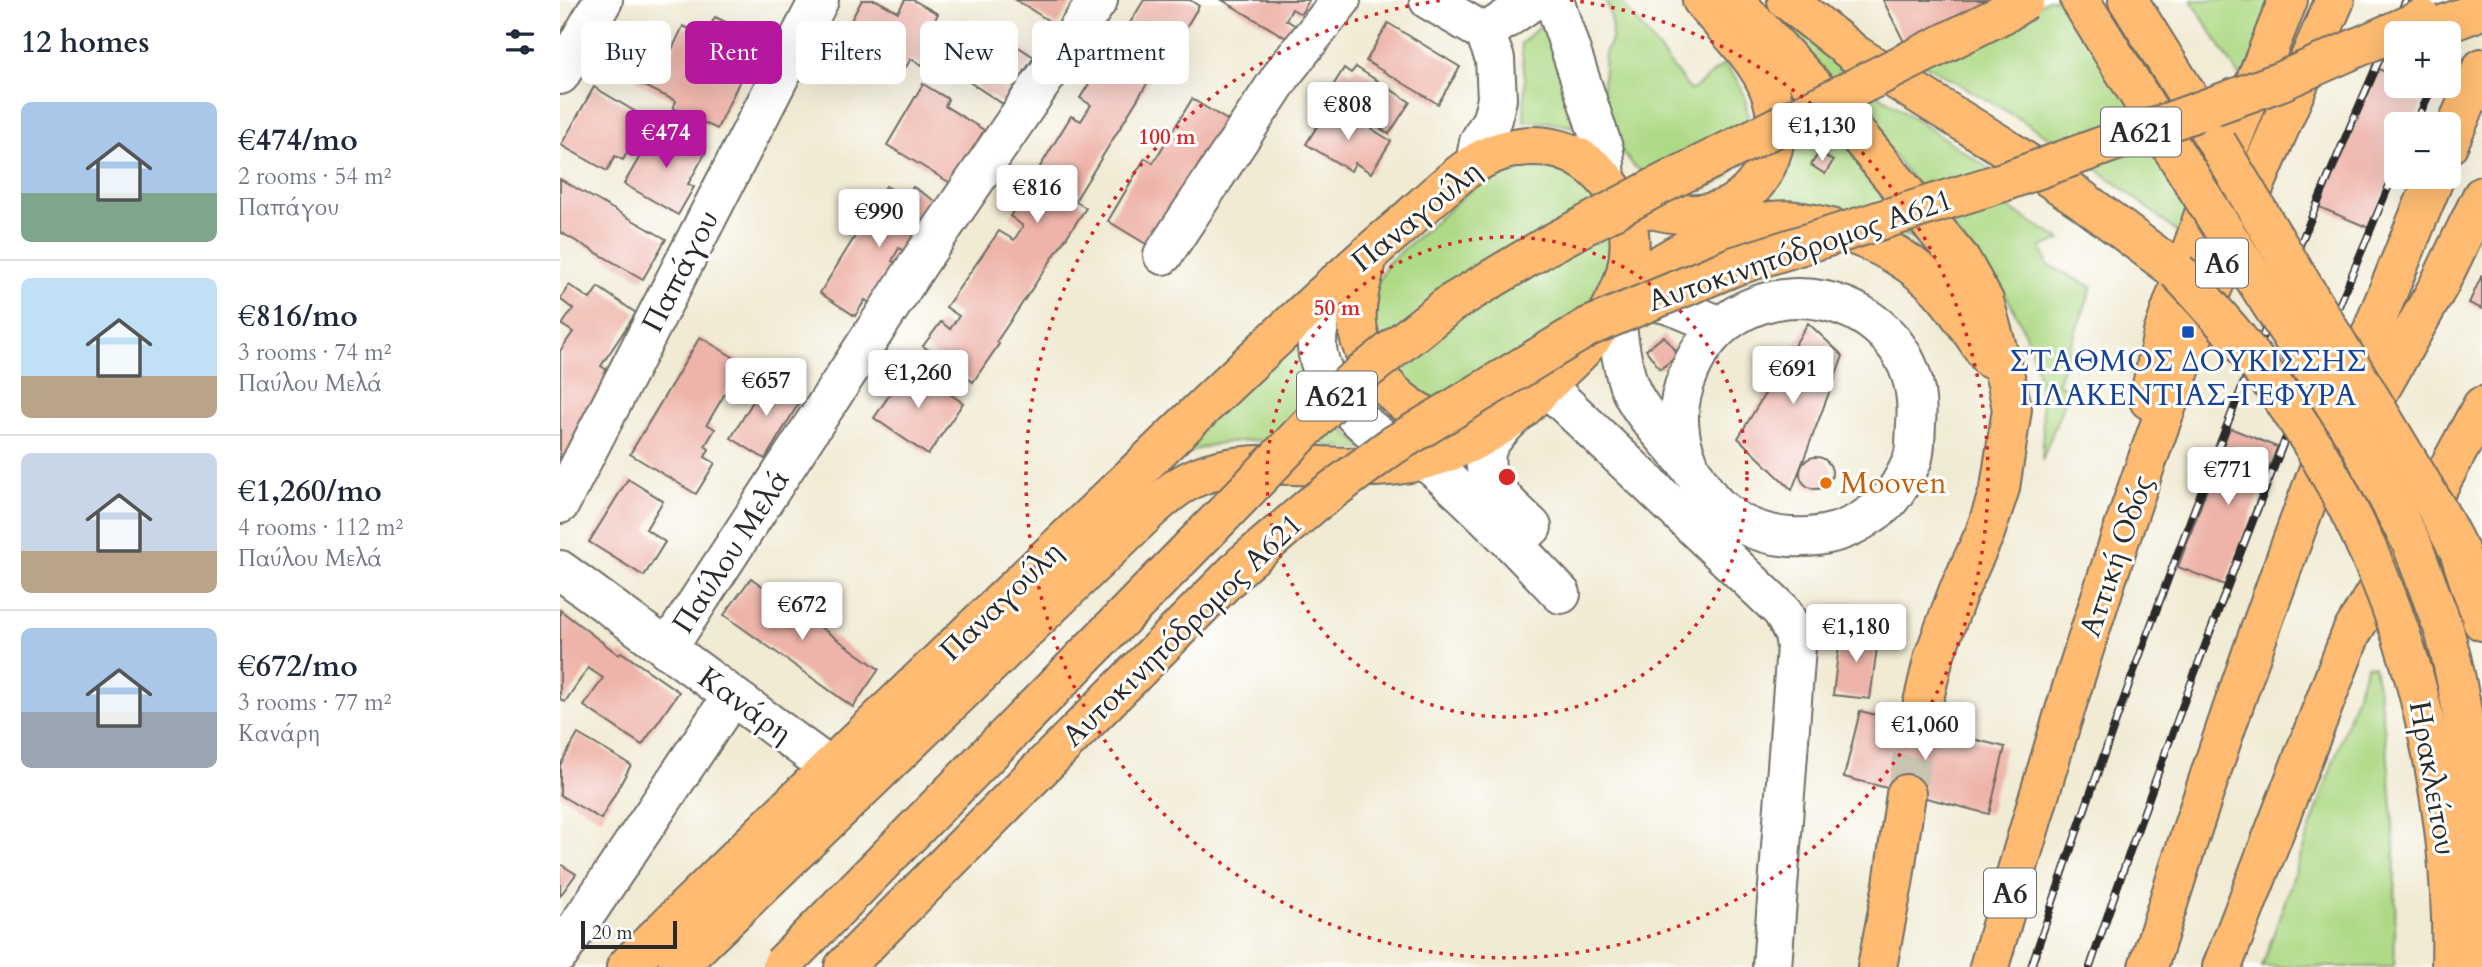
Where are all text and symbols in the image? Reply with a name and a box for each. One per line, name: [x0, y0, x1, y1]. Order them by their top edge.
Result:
chip: Buy: [581, 21, 671, 84]
chip: Rent: [685, 21, 782, 84]
chip: Filters: [796, 21, 906, 84]
chip: New: [920, 21, 1018, 84]
chip: Apartment: [1032, 21, 1189, 84]
map controls: [2384, 21, 2461, 189]
button: +: [2384, 21, 2461, 98]
text: 12 homes: [21, 22, 150, 63]
icon: filters: [501, 23, 539, 61]
pin: €808: [1307, 82, 1389, 142]
text: €808: [1323, 89, 1373, 120]
pin: €1,130: [1765, 104, 1879, 163]
road number: Α621: [2101, 108, 2181, 156]
pin: €474: [625, 110, 707, 170]
text: €1,130: [1788, 110, 1856, 141]
button: −: [2384, 112, 2461, 189]
text: €474: [641, 117, 691, 148]
text: €474/mo: [238, 120, 358, 161]
text: 100 m: [1138, 123, 1196, 152]
icon: home: [77, 130, 161, 214]
street label: Παναγούλη: [1343, 151, 1490, 281]
text: 2 rooms · 54 m²: [238, 161, 391, 192]
pin: €816: [996, 166, 1078, 225]
text: €816: [1012, 172, 1062, 203]
street label: Αυτοκινητόδρομος Α621: [1642, 179, 1958, 322]
pin: €990: [838, 190, 920, 249]
text: Παπάγου: [238, 192, 339, 223]
text: €990: [854, 196, 904, 227]
street label: Παπάγου: [632, 203, 729, 339]
road number: Α6: [2196, 238, 2248, 288]
text: 50 m: [1314, 294, 1361, 323]
text: €816/mo: [238, 296, 358, 337]
icon: home: [77, 306, 161, 390]
marker: ΣΤΑΘΜΟΣ ΔΟΥΚΙΣΣΗΣ ΠΛΑΚΕΝΤΙΑΣ-ΓΕΦΥΡΑ: [2180, 324, 2196, 340]
text: 3 rooms · 74 m²: [238, 337, 391, 368]
place label: ΣΤΑΘΜΟΣ ΔΟΥΚΙΣΣΗΣ ΠΛΑΚΕΝΤΙΑΣ-ΓΕΦΥΡΑ: [2009, 341, 2367, 416]
pin: €691: [1752, 346, 1834, 406]
pin: €1,260: [861, 350, 975, 410]
text: €691: [1768, 353, 1818, 384]
text: €1,260: [884, 357, 952, 388]
pin: €657: [725, 358, 807, 418]
text: €657: [741, 365, 791, 396]
text: Παύλου Μελά: [238, 368, 383, 399]
road number: Α621: [1297, 372, 1377, 420]
pin: €771: [2187, 448, 2269, 507]
text: €771: [2203, 454, 2253, 485]
street label: Παύλου Μελά: [663, 461, 800, 642]
place label: Mooven: [1840, 463, 1947, 504]
centre of rings: [1495, 465, 1519, 489]
street label: Αττική Οδός: [2070, 470, 2163, 642]
text: €1,260/mo: [238, 471, 382, 512]
marker: Mooven: [1818, 475, 1834, 491]
icon: home: [77, 481, 161, 565]
street label: Αυτοκινητόδρομος Α621: [1053, 505, 1312, 756]
text: 4 rooms · 112 m²: [238, 512, 403, 543]
street label: Παναγούλη: [931, 532, 1072, 670]
text: Παύλου Μελά: [238, 543, 383, 574]
pin: €672: [761, 582, 843, 642]
text: €672: [777, 589, 827, 620]
pin: €1,180: [1799, 604, 1913, 664]
text: €1,180: [1822, 611, 1890, 642]
text: €672/mo: [238, 646, 358, 687]
icon: home: [77, 656, 161, 740]
street label: Κανάρη: [689, 657, 800, 753]
text: 3 rooms · 77 m²: [238, 687, 391, 718]
street label: Ηρακλείτου: [2399, 698, 2466, 858]
pin: €1,060: [1868, 702, 1982, 762]
text: €1,060: [1891, 709, 1959, 740]
text: Κανάρη: [238, 718, 320, 749]
road number: Α6: [1984, 868, 2036, 917]
scale bar: [581, 918, 677, 950]
text: 20 m: [592, 920, 633, 946]

